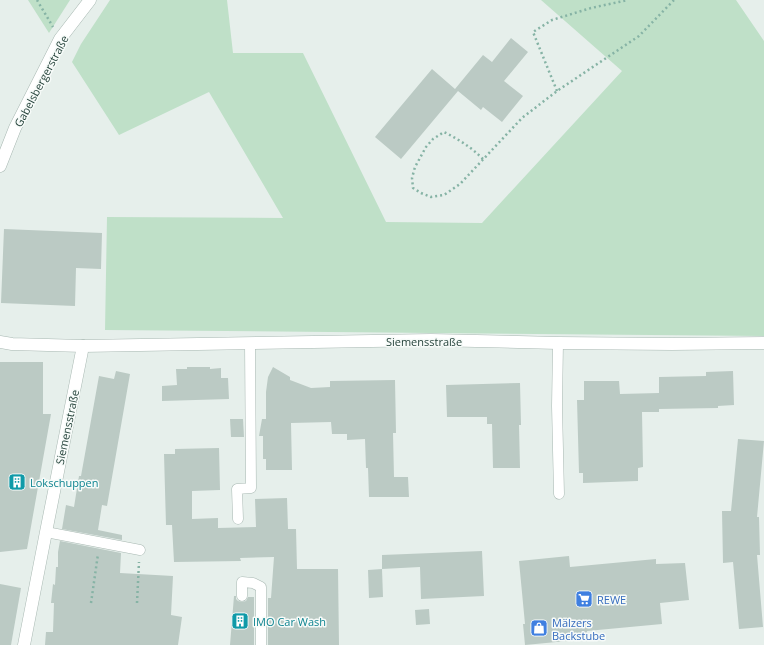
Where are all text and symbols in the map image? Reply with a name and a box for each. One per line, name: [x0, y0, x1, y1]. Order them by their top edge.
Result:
street label: Gabelsbergerstraße: [10, 32, 72, 130]
street label: Siemensstraße: [386, 334, 462, 349]
street label: Siemensstraße: [52, 388, 82, 466]
building icon: Lokschuppen: [7, 472, 27, 492]
place label: Lokschuppen: [30, 475, 99, 490]
supermarket icon: REWE: [574, 589, 594, 609]
place label: REWE: [597, 592, 626, 607]
building icon: IMO Car Wash: [230, 611, 250, 631]
place label: IMO Car Wash: [253, 614, 326, 629]
place label: Mälzers Backstube: [552, 615, 605, 643]
shop icon: Mälzers Backstube: [529, 618, 549, 638]

